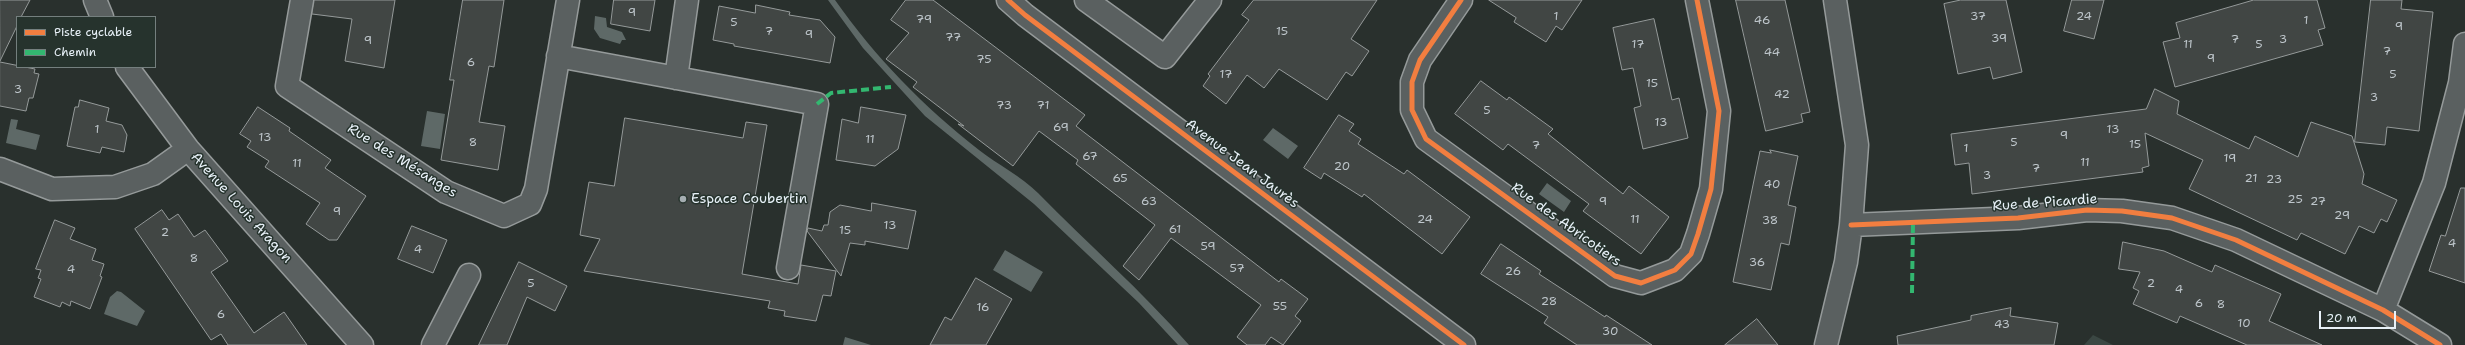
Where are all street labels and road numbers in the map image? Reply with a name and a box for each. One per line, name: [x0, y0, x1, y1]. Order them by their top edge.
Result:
street label: Avenue Jean Jaurès: [1182, 116, 1302, 212]
street label: Rue des Mésanges: [344, 120, 460, 202]
street label: Avenue Louis Aragon: [187, 149, 295, 267]
street label: Rue des Abricotiers: [1508, 180, 1624, 270]
street label: Rue de Picardie: [1992, 191, 2098, 215]

